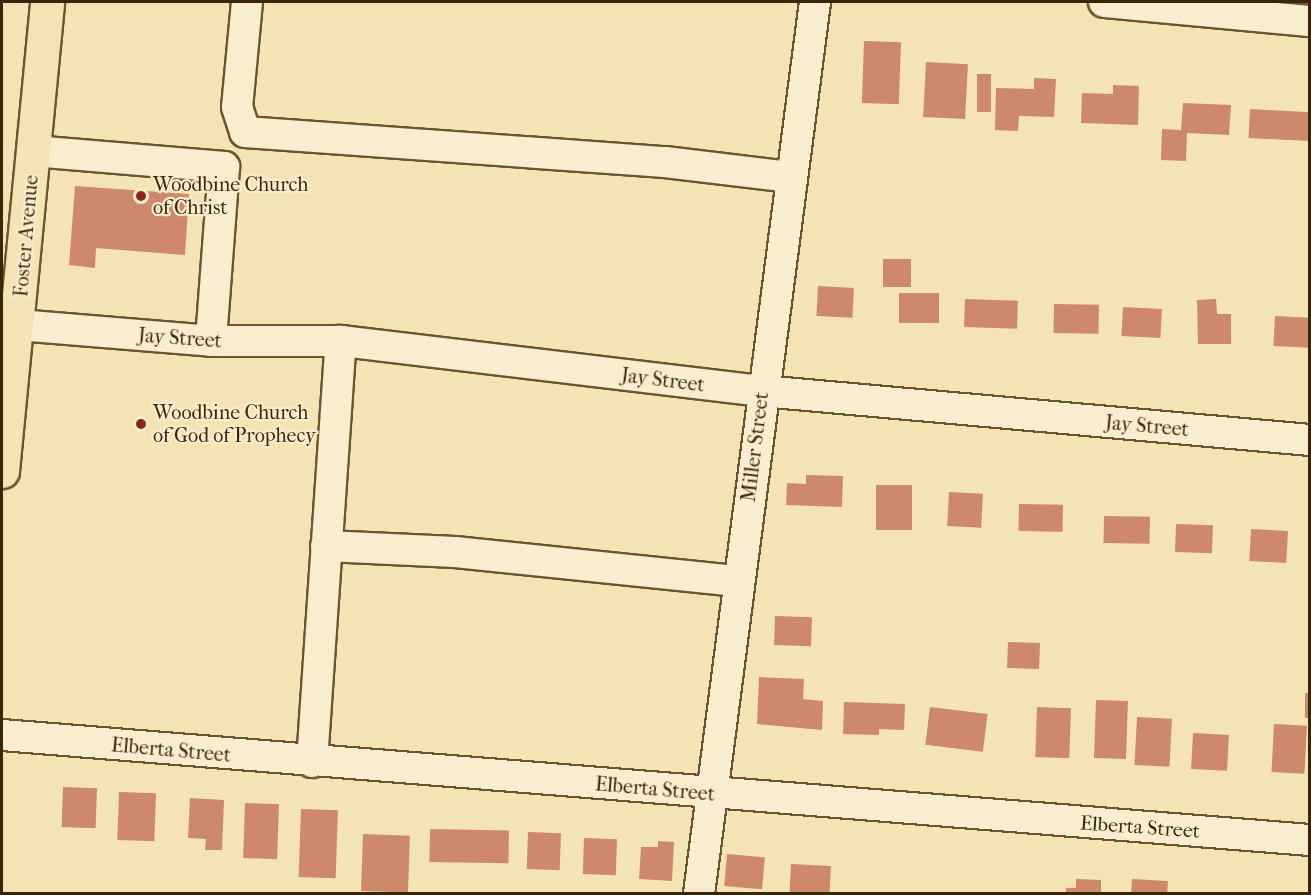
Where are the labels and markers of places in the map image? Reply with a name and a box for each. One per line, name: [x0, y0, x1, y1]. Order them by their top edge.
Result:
place label: Woodbine Church of Christ: [153, 172, 309, 219]
marker: Woodbine Church of Christ: [134, 189, 148, 203]
place label: Woodbine Church of God of Prophecy: [153, 400, 316, 447]
marker: Woodbine Church of God of Prophecy: [134, 417, 148, 431]

